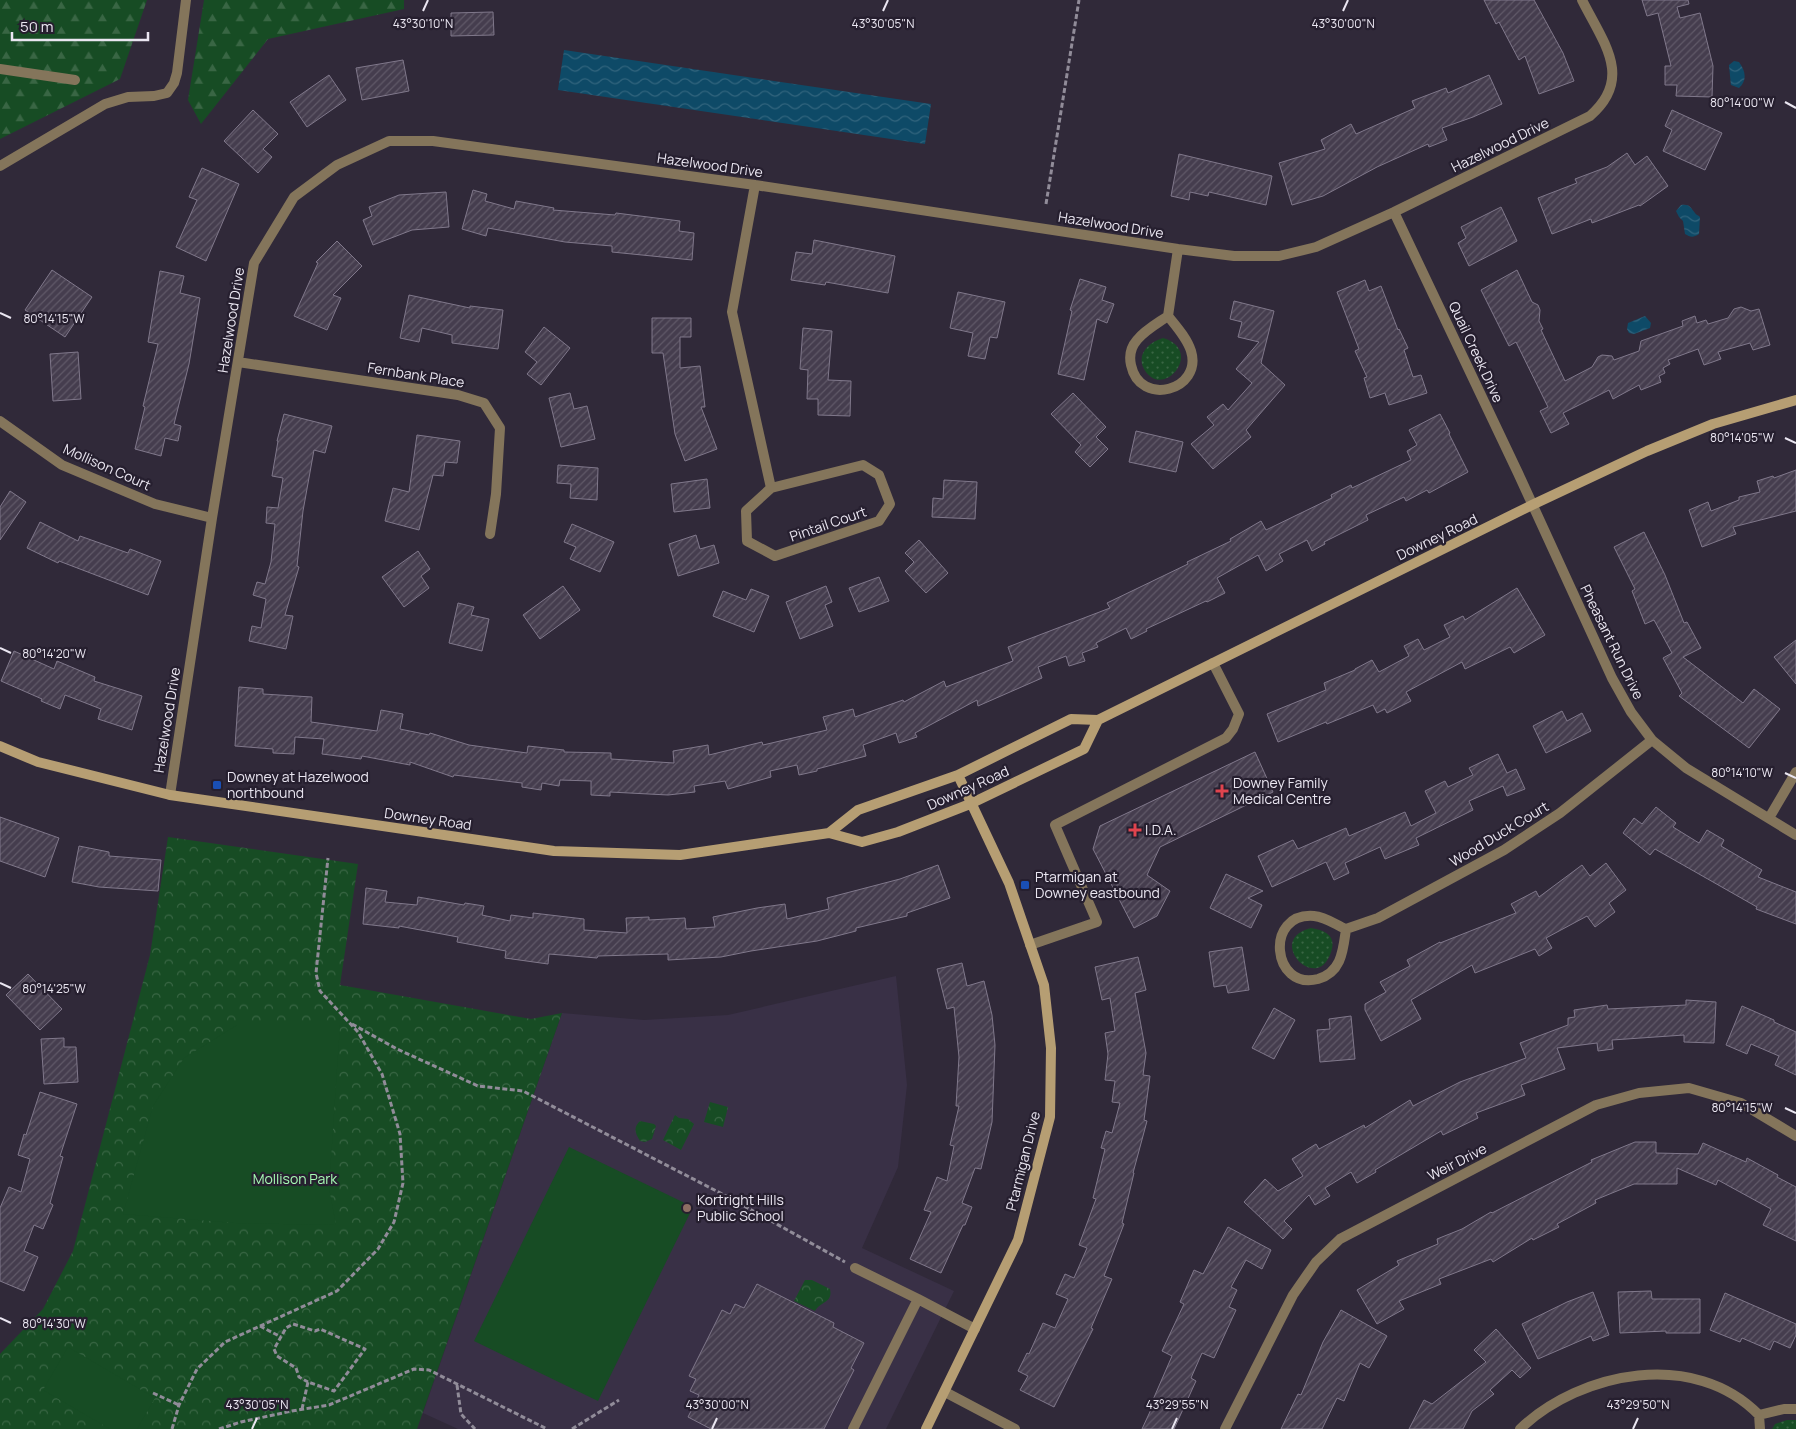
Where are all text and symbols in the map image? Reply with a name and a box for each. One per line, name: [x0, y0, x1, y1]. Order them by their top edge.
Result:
scale bar: [12, 10, 149, 42]
text: 43°30'10"N: [393, 15, 453, 32]
text: 43°30'05"N: [852, 15, 914, 32]
text: 43°30'00"N: [1311, 15, 1375, 32]
text: 50 m: [20, 16, 54, 37]
text: 80°14'00"W: [1710, 94, 1775, 111]
street label: Hazelwood Drive: [1448, 113, 1552, 176]
street label: Hazelwood Drive: [656, 148, 764, 181]
street label: Hazelwood Drive: [1057, 207, 1165, 242]
street label: Hazelwood Drive: [213, 266, 248, 374]
street label: Quail Creek Drive: [1445, 298, 1508, 405]
text: 80°14'15"W: [23, 310, 85, 327]
street label: Fernbank Place: [366, 357, 466, 392]
text: 80°14'05"W: [1710, 429, 1775, 446]
street label: Mollison Court: [60, 439, 154, 494]
street label: Pintail Court: [787, 501, 869, 546]
street label: Downey Road: [1393, 509, 1480, 564]
street label: Pheasant Run Drive: [1576, 581, 1648, 702]
text: 80°14'20"W: [22, 645, 87, 662]
street label: Hazelwood Drive: [149, 666, 184, 774]
street label: Downey Road: [924, 761, 1012, 814]
text: 80°14'10"W: [1711, 764, 1774, 781]
place label: Downey at Hazelwood northbound: [227, 767, 369, 802]
place label: Downey Family Medical Centre: [1233, 773, 1331, 808]
marker: Downey at Hazelwood northbound: [211, 779, 223, 791]
marker: Downey Family Medical Centre: [1215, 784, 1229, 798]
street label: Wood Duck Court: [1446, 796, 1552, 871]
street label: Downey Road: [383, 803, 473, 834]
place label: I.D.A.: [1145, 820, 1177, 839]
marker: I.D.A.: [1129, 824, 1141, 836]
place label: Ptarmigan at Downey eastbound: [1035, 867, 1160, 902]
marker: Ptarmigan at Downey eastbound: [1019, 879, 1031, 891]
text: 80°14'25"W: [22, 980, 86, 997]
text: 80°14'15"W: [1711, 1099, 1773, 1116]
street label: Ptarmigan Drive: [1001, 1109, 1044, 1213]
street label: Weir Drive: [1424, 1138, 1490, 1185]
park label: Mollison Park: [253, 1169, 338, 1188]
place label: Kortright Hills Public School: [697, 1190, 784, 1225]
marker: Kortright Hills Public School: [681, 1202, 693, 1214]
text: 80°14'30"W: [22, 1315, 87, 1332]
text: 43°30'05"N: [226, 1396, 288, 1413]
text: 43°30'00"N: [685, 1396, 749, 1413]
text: 43°29'55"N: [1146, 1396, 1208, 1413]
text: 43°29'50"N: [1606, 1396, 1670, 1413]

